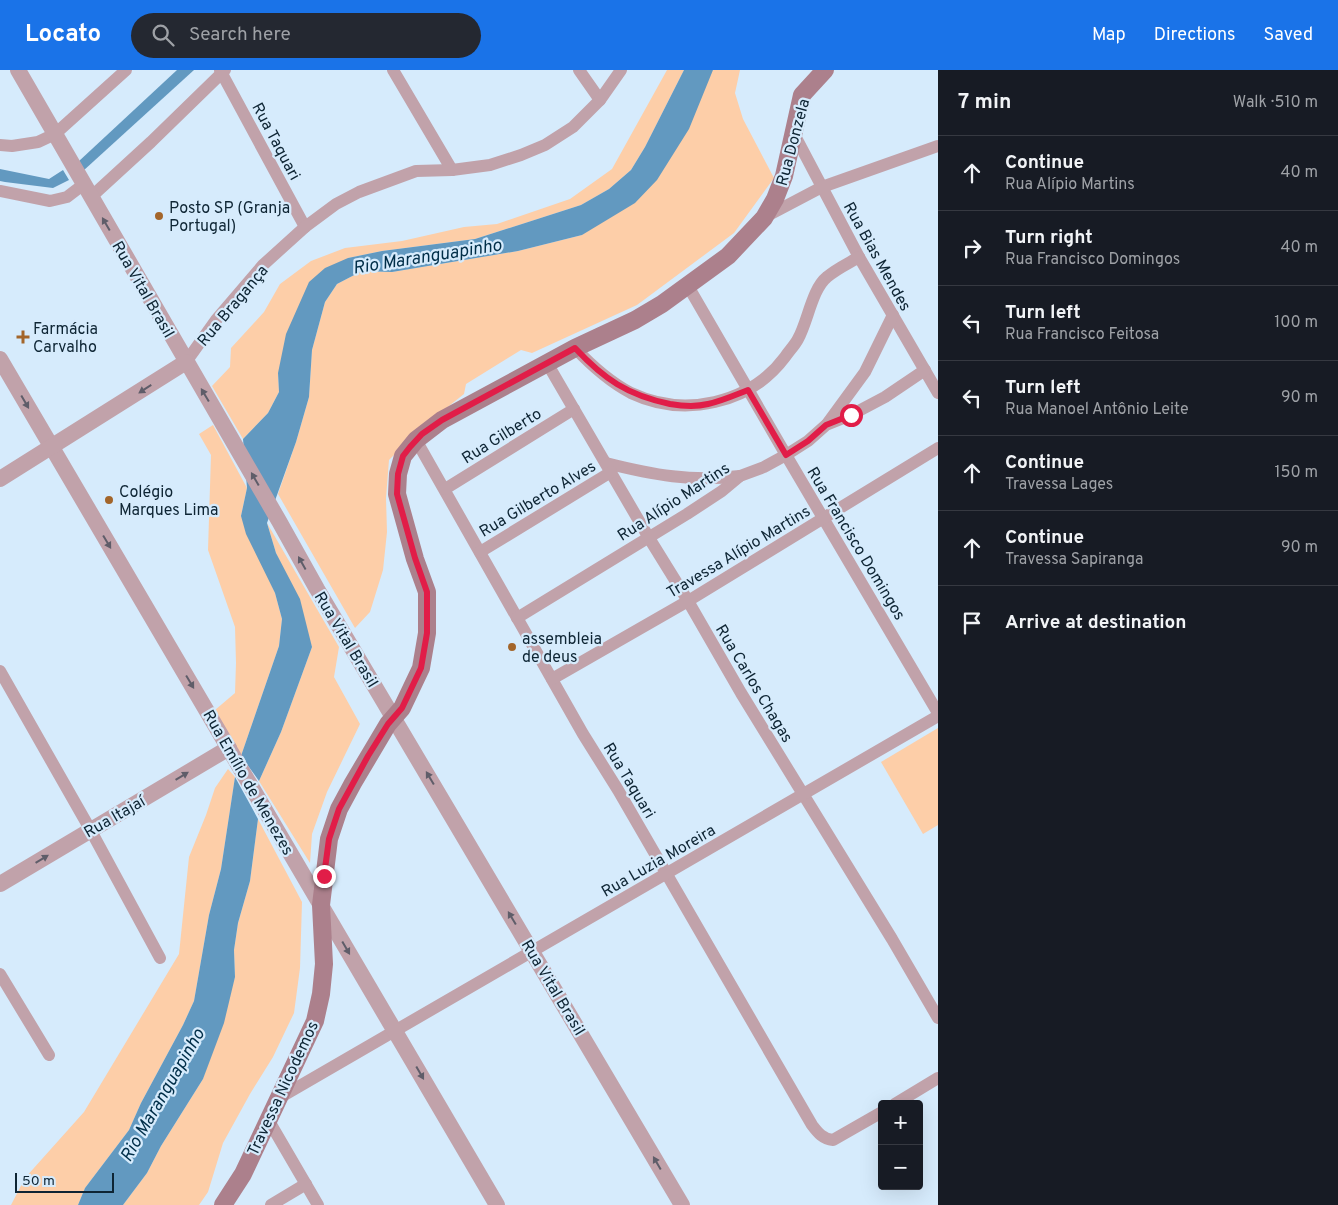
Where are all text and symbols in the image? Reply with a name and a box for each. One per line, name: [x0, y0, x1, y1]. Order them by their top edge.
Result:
search box: [131, 13, 481, 58]
text: Locato: [25, 20, 101, 50]
icon: search: [149, 21, 177, 49]
text: Search here: [189, 23, 291, 47]
text: Map: [1092, 24, 1126, 47]
text: Directions: [1154, 24, 1236, 47]
text: Saved: [1264, 24, 1313, 47]
text: 7 min: [958, 89, 1011, 116]
text: Walk · 510 m: [1233, 93, 1318, 113]
street label: Rua Donzela: [773, 97, 815, 188]
street label: Rua Taquari: [246, 100, 304, 184]
text: Continue: [1005, 151, 1084, 175]
icon: ahead: [958, 159, 986, 187]
text: 40 m: [1280, 163, 1318, 183]
text: Rua Alípio Martins: [1005, 175, 1135, 195]
place label: Posto SP (Granja Portugal): [169, 199, 290, 237]
street label: Rua Bias Mendes: [838, 199, 915, 315]
marker: Posto SP (Granja Portugal): [153, 210, 165, 222]
one-way arrow: [102, 217, 111, 231]
text: Turn right: [1005, 226, 1093, 250]
water label: Rio Maranguapinho: [351, 234, 504, 281]
icon: right: [958, 234, 986, 262]
street label: Rua Vital Brasil: [107, 238, 178, 342]
text: 40 m: [1280, 238, 1318, 258]
text: Rua Francisco Domingos: [1005, 250, 1180, 270]
street label: Rua Bragança: [194, 262, 273, 351]
text: Turn left: [1005, 301, 1081, 325]
icon: left: [958, 309, 986, 337]
text: 100 m: [1274, 313, 1318, 333]
place label: Farmácia Carvalho: [33, 320, 98, 358]
text: Rua Francisco Feitosa: [1005, 325, 1159, 345]
marker: Farmácia Carvalho: [17, 331, 29, 343]
text: Turn left: [1005, 376, 1081, 400]
one-way arrow: [138, 384, 152, 393]
icon: left: [958, 384, 986, 412]
one-way arrow: [201, 388, 210, 401]
text: 90 m: [1281, 388, 1318, 408]
one-way arrow: [20, 395, 29, 408]
text: Rua Manoel Antônio Leite: [1005, 400, 1189, 420]
street label: Rua Gilberto: [458, 404, 546, 469]
route start: [840, 404, 863, 427]
text: Continue: [1005, 451, 1084, 475]
street label: Rua Gilberto Alves: [476, 457, 600, 542]
street label: Rua Alípio Martins: [614, 459, 734, 546]
icon: ahead: [958, 459, 986, 487]
text: 150 m: [1275, 463, 1318, 483]
street label: Rua Francisco Domingos: [802, 464, 909, 624]
one-way arrow: [250, 472, 259, 486]
text: Travessa Lages: [1005, 475, 1113, 495]
place label: Colégio Marques Lima: [119, 483, 219, 521]
marker: Colégio Marques Lima: [103, 494, 115, 506]
street label: Travessa Alípio Martins: [664, 502, 814, 603]
text: Continue: [1005, 526, 1084, 550]
one-way arrow: [103, 534, 111, 549]
icon: ahead: [958, 534, 986, 562]
text: 90 m: [1281, 538, 1318, 558]
text: Travessa Sapiranga: [1005, 550, 1143, 570]
one-way arrow: [298, 555, 306, 570]
street label: Rua Vital Brasil: [309, 588, 382, 692]
icon: arrive: [958, 609, 986, 637]
text: Arrive at destination: [1005, 611, 1186, 635]
street label: Rua Carlos Chagas: [710, 621, 796, 747]
place label: assembleia de deus: [522, 630, 602, 668]
marker: assembleia de deus: [506, 641, 518, 653]
one-way arrow: [185, 675, 194, 688]
street label: Rua Emílio de Menezes: [198, 707, 297, 859]
street label: Rua Taquari: [598, 739, 659, 823]
one-way arrow: [425, 771, 434, 784]
one-way arrow: [175, 772, 188, 781]
street label: Rua Itajaí: [81, 791, 151, 843]
street label: Rua Luzia Moreira: [598, 821, 720, 903]
one-way arrow: [35, 854, 48, 863]
route end: [313, 865, 336, 888]
one-way arrow: [508, 911, 517, 924]
street label: Rua Vital Brasil: [516, 936, 589, 1040]
one-way arrow: [342, 940, 350, 955]
street label: Travessa Nicodemos: [244, 1018, 324, 1159]
water label: Rio Maranguapinho: [116, 1025, 211, 1167]
one-way arrow: [415, 1067, 424, 1080]
map controls: [878, 1100, 923, 1190]
button: +: [878, 1100, 923, 1145]
button: −: [878, 1145, 923, 1190]
one-way arrow: [653, 1156, 661, 1170]
scale bar: [15, 1170, 114, 1193]
text: 50 m: [22, 1173, 55, 1190]

